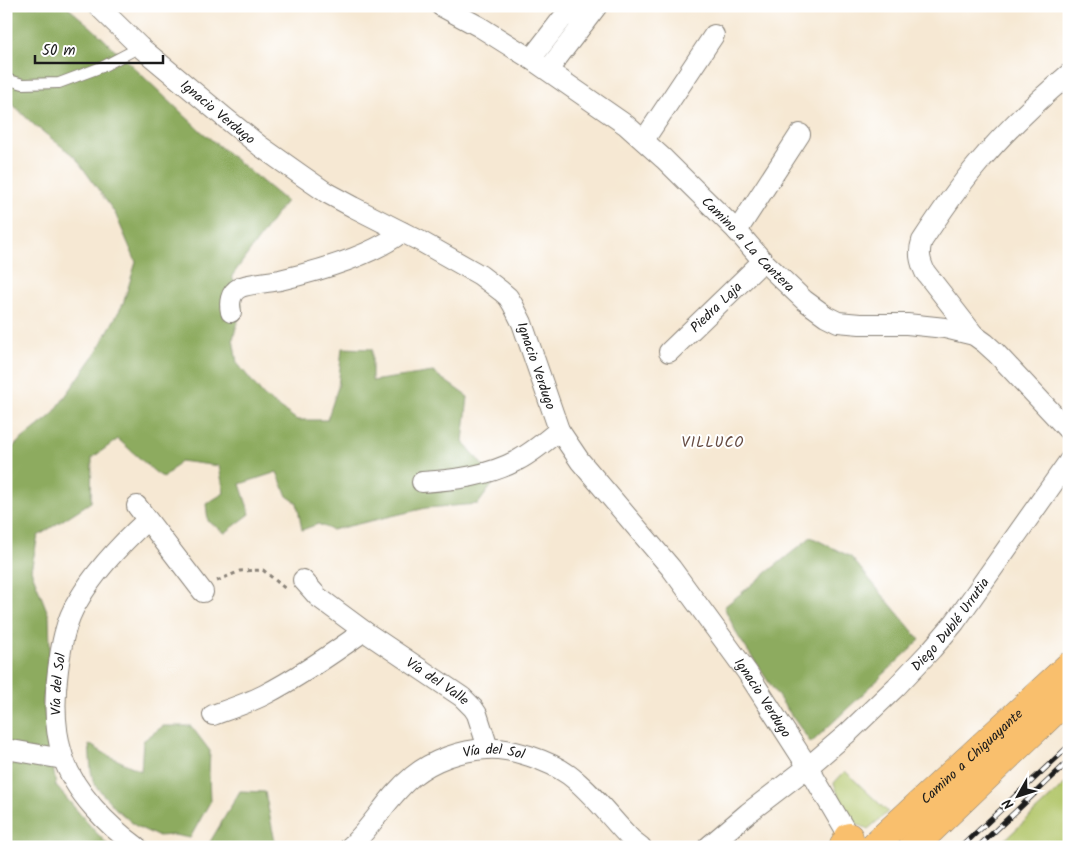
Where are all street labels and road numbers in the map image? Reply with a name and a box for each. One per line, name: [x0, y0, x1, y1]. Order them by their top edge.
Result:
street label: Ignacio Verdugo: [175, 75, 260, 150]
street label: Camino a La Cantera: [696, 192, 799, 298]
street label: Piedra Laja: [685, 277, 748, 338]
street label: Ignacio Verdugo: [510, 319, 561, 413]
street label: Diego Dublé Urrutia: [906, 573, 995, 677]
street label: Vía del Sol: [45, 651, 72, 716]
street label: Vía del Valle: [401, 652, 475, 711]
street label: Ignacio Verdugo: [728, 653, 796, 742]
street label: Camino a Chiguayante: [916, 703, 1029, 810]
street label: Vía del Sol: [461, 739, 528, 766]

